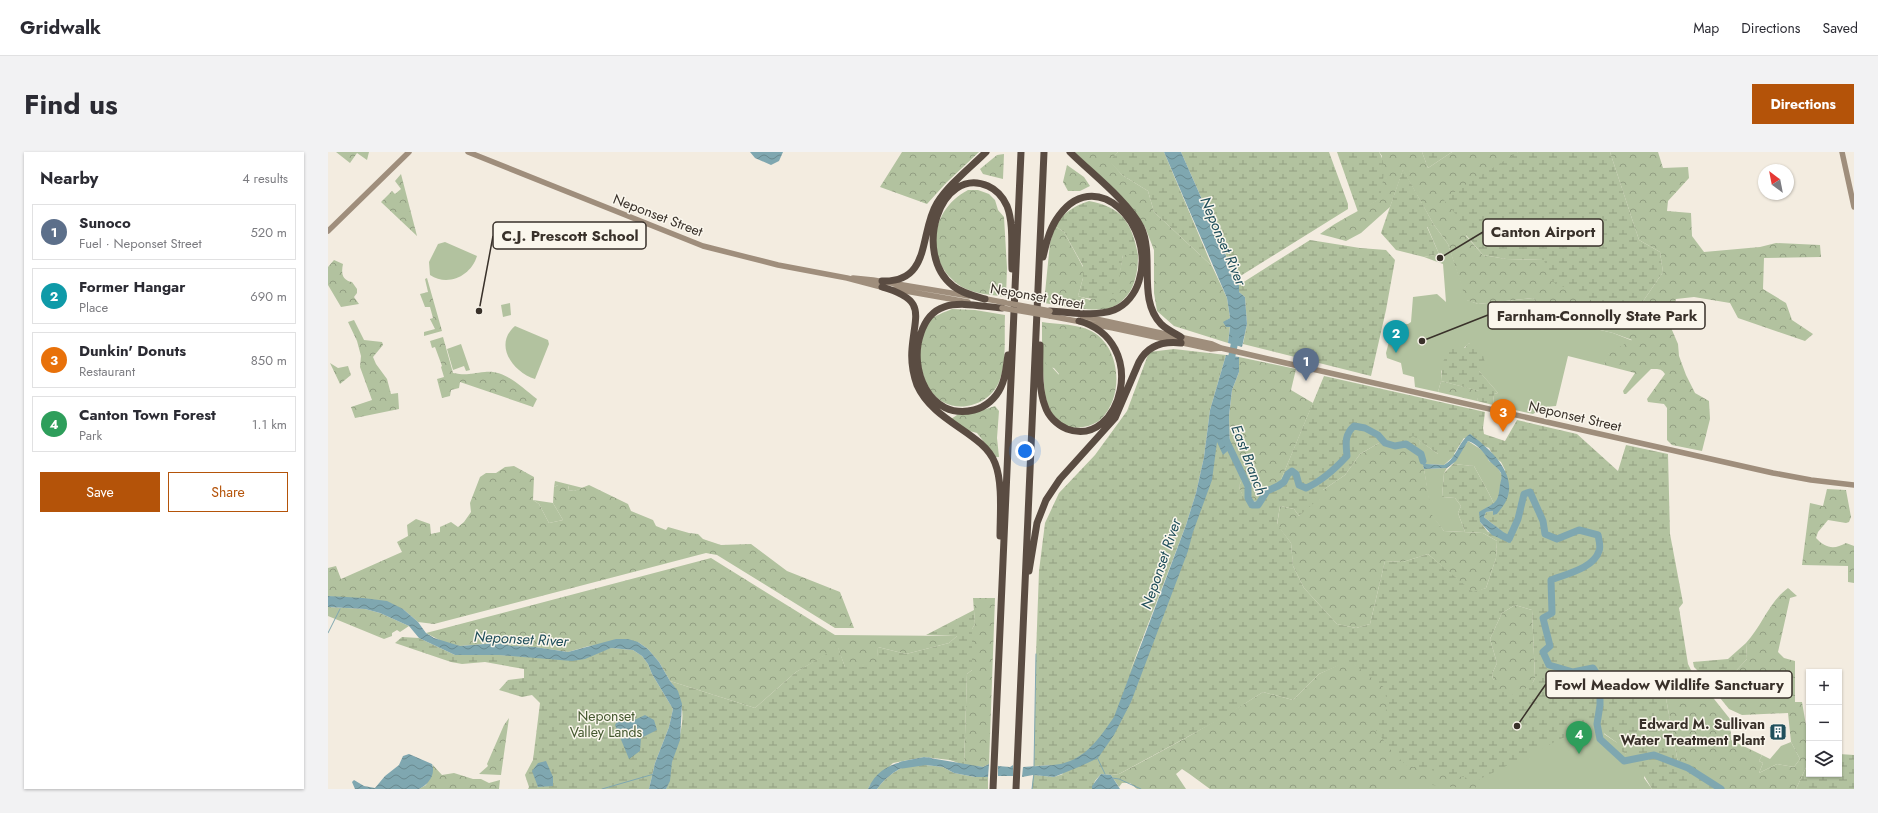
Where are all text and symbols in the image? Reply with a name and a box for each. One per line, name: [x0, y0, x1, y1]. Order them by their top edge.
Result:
text: Gridwalk: [20, 14, 101, 41]
text: Map: [1693, 18, 1719, 38]
text: Directions: [1741, 18, 1801, 38]
text: Saved: [1823, 18, 1858, 38]
text: Find us: [24, 84, 118, 125]
button: Directions: [1752, 84, 1854, 124]
north arrow: [1758, 164, 1794, 200]
text: Nearby: [40, 166, 98, 190]
text: 4 results: [242, 169, 288, 188]
street label: Neponset Street: [610, 189, 706, 242]
water label: Neponset River: [1194, 193, 1252, 290]
text: Sunoco: [79, 212, 131, 234]
callout: Canton Airport: [1483, 219, 1603, 246]
text: Canton Airport: [1491, 221, 1595, 243]
callout: C.J. Prescott School: [493, 222, 646, 249]
text: 1: [51, 223, 57, 242]
text: 520 m: [250, 223, 287, 242]
text: C.J. Prescott School: [501, 225, 639, 247]
text: Fuel · Neponset Street: [79, 234, 202, 253]
text: Former Hangar: [79, 276, 185, 298]
street label: Neponset Street: [989, 278, 1086, 314]
text: 2: [50, 287, 58, 306]
text: 690 m: [250, 287, 287, 306]
text: Place: [79, 298, 108, 317]
callout: Farnham-Connolly State Park: [1488, 302, 1705, 329]
text: Farnham-Connolly State Park: [1497, 305, 1698, 327]
pin: 2: [1383, 320, 1409, 353]
text: Dunkin' Donuts: [79, 340, 186, 362]
pin: 1: [1293, 348, 1319, 381]
text: 3: [50, 351, 58, 370]
text: 850 m: [251, 351, 287, 370]
text: Restaurant: [79, 362, 135, 381]
street label: Neponset Street: [1527, 396, 1624, 437]
pin: 3: [1490, 399, 1516, 432]
text: Canton Town Forest: [79, 404, 216, 426]
text: 4: [49, 415, 59, 434]
text: 1.1 km: [252, 415, 287, 434]
water label: East Branch: [1225, 422, 1273, 498]
text: Park: [79, 426, 102, 445]
your location: [1015, 441, 1035, 461]
button: Save: [40, 472, 160, 512]
button: Share: [168, 472, 288, 512]
water label: Neponset River: [1135, 515, 1187, 612]
water label: Neponset River: [473, 626, 570, 653]
map controls: [1806, 669, 1842, 777]
button: +: [1806, 669, 1842, 705]
callout: Fowl Meadow Wildlife Sanctuary: [1546, 671, 1792, 698]
text: Fowl Meadow Wildlife Sanctuary: [1554, 674, 1784, 696]
button: −: [1806, 705, 1842, 741]
park label: Neponset Valley Lands: [570, 706, 643, 742]
place label: Edward M. Sullivan Water Treatment Plant: [1620, 714, 1766, 750]
pin: 4: [1566, 721, 1592, 754]
building icon: Edward M. Sullivan Water Treatment Plant: [1768, 722, 1788, 742]
button: layers: [1806, 741, 1842, 777]

